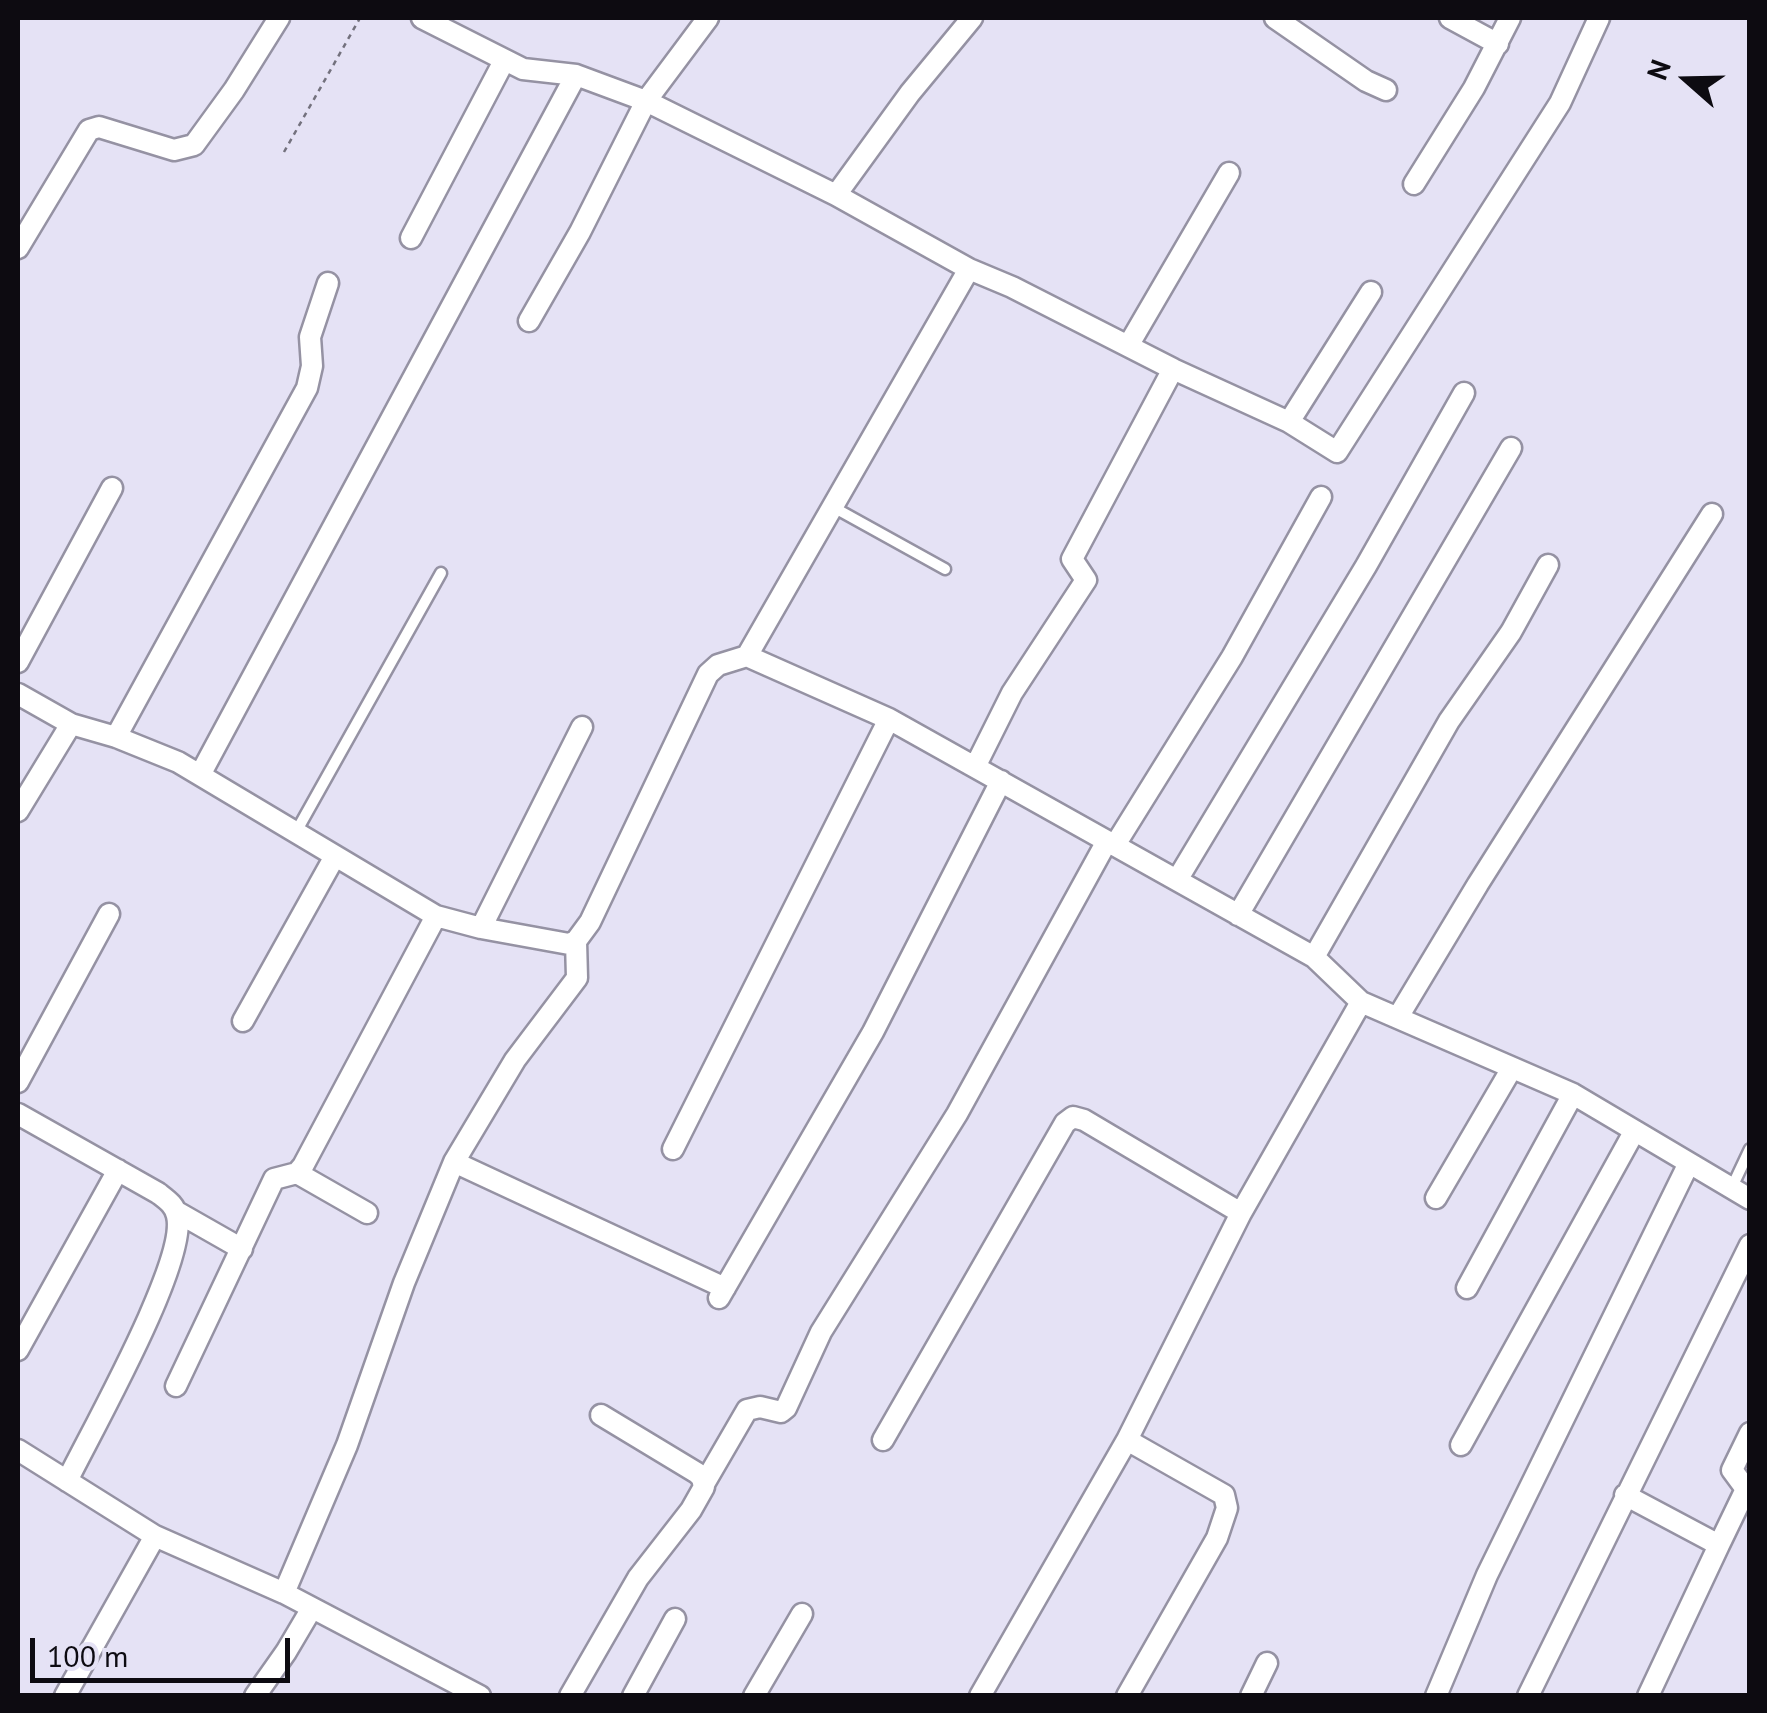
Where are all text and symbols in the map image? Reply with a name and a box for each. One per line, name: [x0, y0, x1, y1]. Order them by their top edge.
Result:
north arrow: [1637, 30, 1737, 130]
text: N: [1638, 55, 1679, 85]
scale bar: [35, 1618, 295, 1680]
text: 100 m: [47, 1636, 128, 1675]

